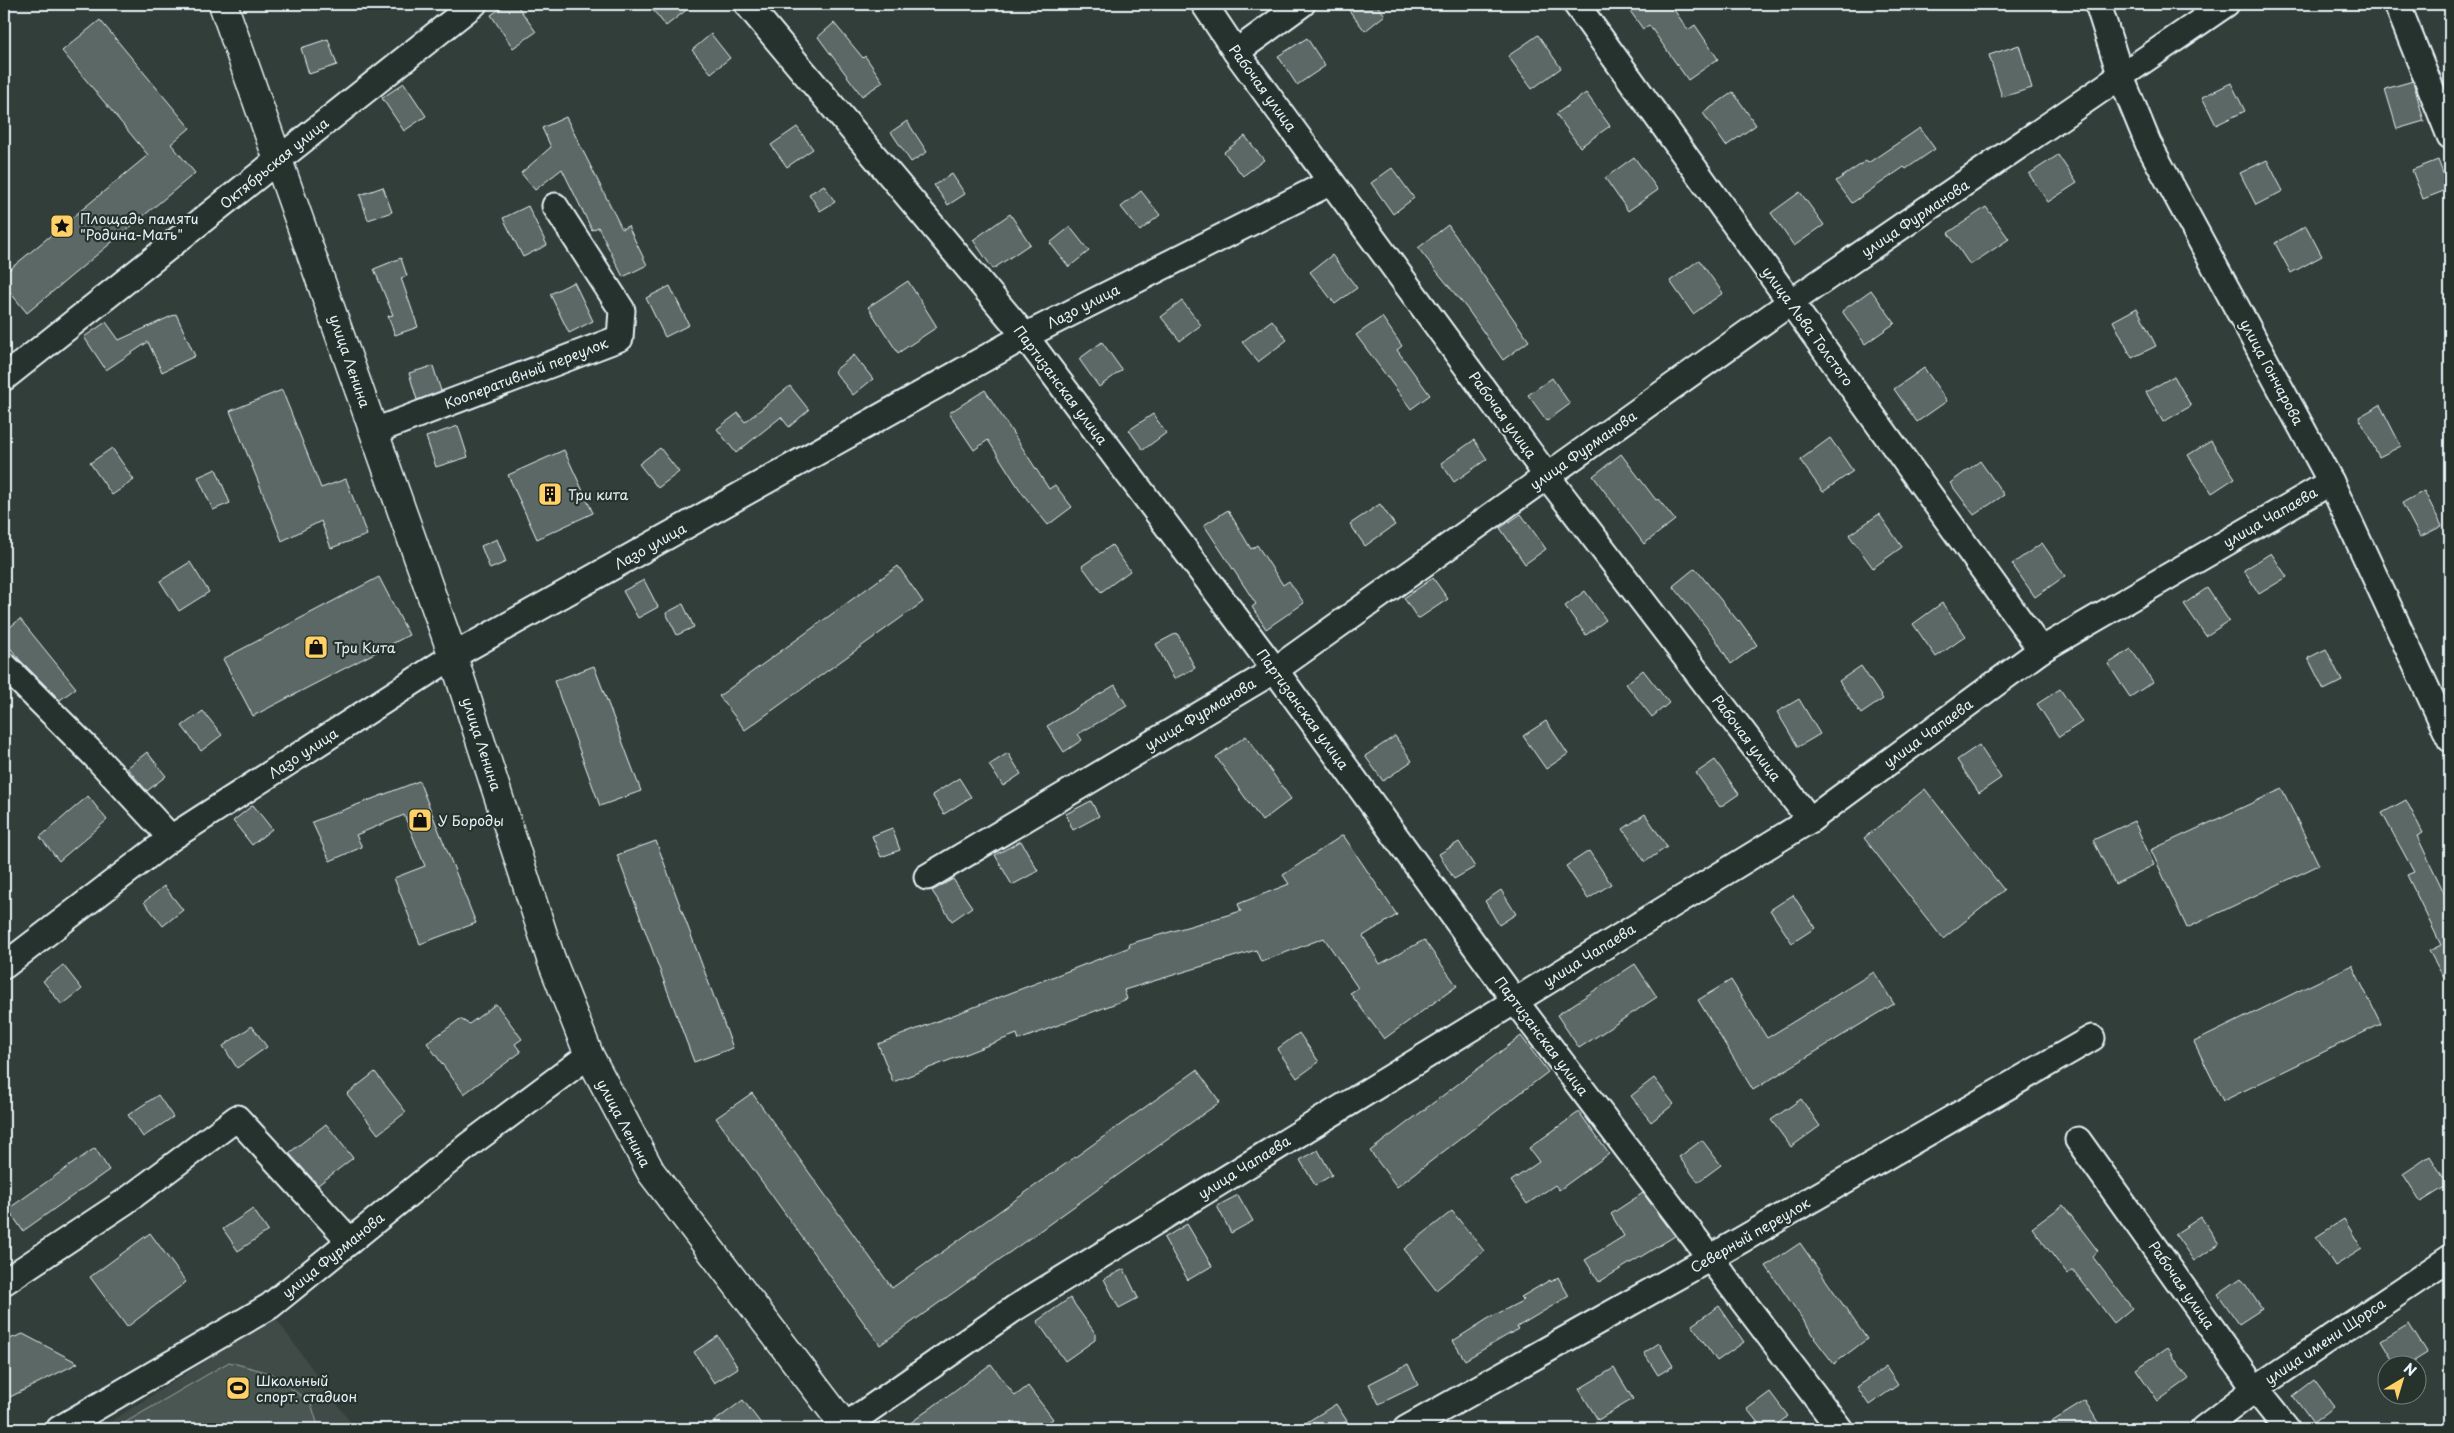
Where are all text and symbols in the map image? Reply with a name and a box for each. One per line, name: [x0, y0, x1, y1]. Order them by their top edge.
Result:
street label: Рабочая улица: [1224, 40, 1302, 136]
street label: Октябрьская улица: [215, 112, 333, 214]
street label: улица Фурманова: [1857, 174, 1973, 262]
place label: Площадь памяти "Родина-Мать": [80, 208, 199, 245]
place icon: Площадь памяти "Родина-Мать": [49, 213, 75, 239]
street label: улица Льва Толстого: [1757, 262, 1859, 390]
street label: Лазо улица: [1043, 279, 1123, 333]
street label: улица Ленина: [324, 312, 376, 411]
street label: улица Гончарова: [2235, 315, 2309, 429]
street label: Партизанская улица: [1009, 321, 1113, 449]
street label: Кооперативный переулок: [441, 332, 612, 414]
street label: Рабочая улица: [1464, 367, 1542, 463]
street label: улица Фурманова: [1525, 405, 1641, 495]
building icon: Три кита: [537, 481, 563, 507]
street label: улица Чапаева: [2219, 481, 2321, 552]
place label: Три кита: [568, 484, 629, 505]
street label: Лазо улица: [610, 518, 690, 574]
shop icon: Три Кита: [303, 634, 329, 660]
place label: Три Кита: [334, 637, 396, 658]
street label: Партизанская улица: [1252, 644, 1354, 774]
street label: улица Фурманова: [1140, 672, 1260, 756]
street label: Рабочая улица: [1708, 691, 1787, 786]
street label: улица Чапаева: [1879, 693, 1977, 773]
street label: улица Ленина: [457, 695, 507, 794]
street label: Лазо улица: [264, 723, 342, 783]
shop icon: У Бороды: [407, 807, 433, 833]
place label: У Бороды: [438, 810, 504, 831]
street label: улица Чапаева: [1539, 918, 1640, 992]
street label: Партизанская улица: [1490, 972, 1594, 1100]
street label: улица Ленина: [592, 1075, 656, 1171]
street label: улица Чапаева: [1194, 1130, 1295, 1204]
street label: Северный переулок: [1686, 1192, 1814, 1278]
street label: улица Фурманова: [277, 1207, 389, 1303]
street label: Рабочая улица: [2144, 1237, 2220, 1333]
street label: улица имени Щорса: [2260, 1293, 2390, 1389]
north arrow: [2376, 1356, 2426, 1406]
text: N: [2399, 1358, 2421, 1381]
place label: Школьный спорт. стадион: [256, 1370, 357, 1407]
sports icon: Школьный спорт. стадион: [225, 1375, 251, 1401]

